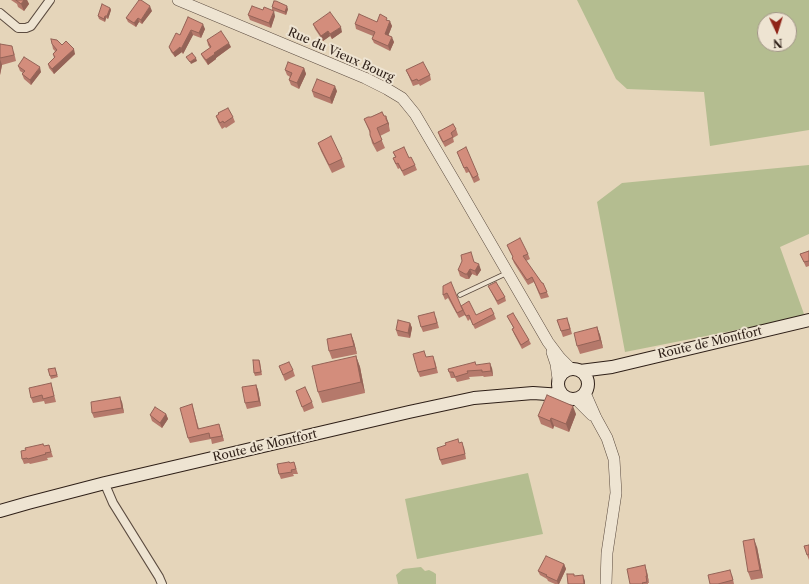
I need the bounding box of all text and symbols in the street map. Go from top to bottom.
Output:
north arrow [757,12,797,52]
street label: Rue du Vieux Bourg [286,25,396,85]
text: N [773,36,783,50]
street label: Route de Montfort [656,324,764,362]
street label: Route de Montfort [211,427,319,465]

